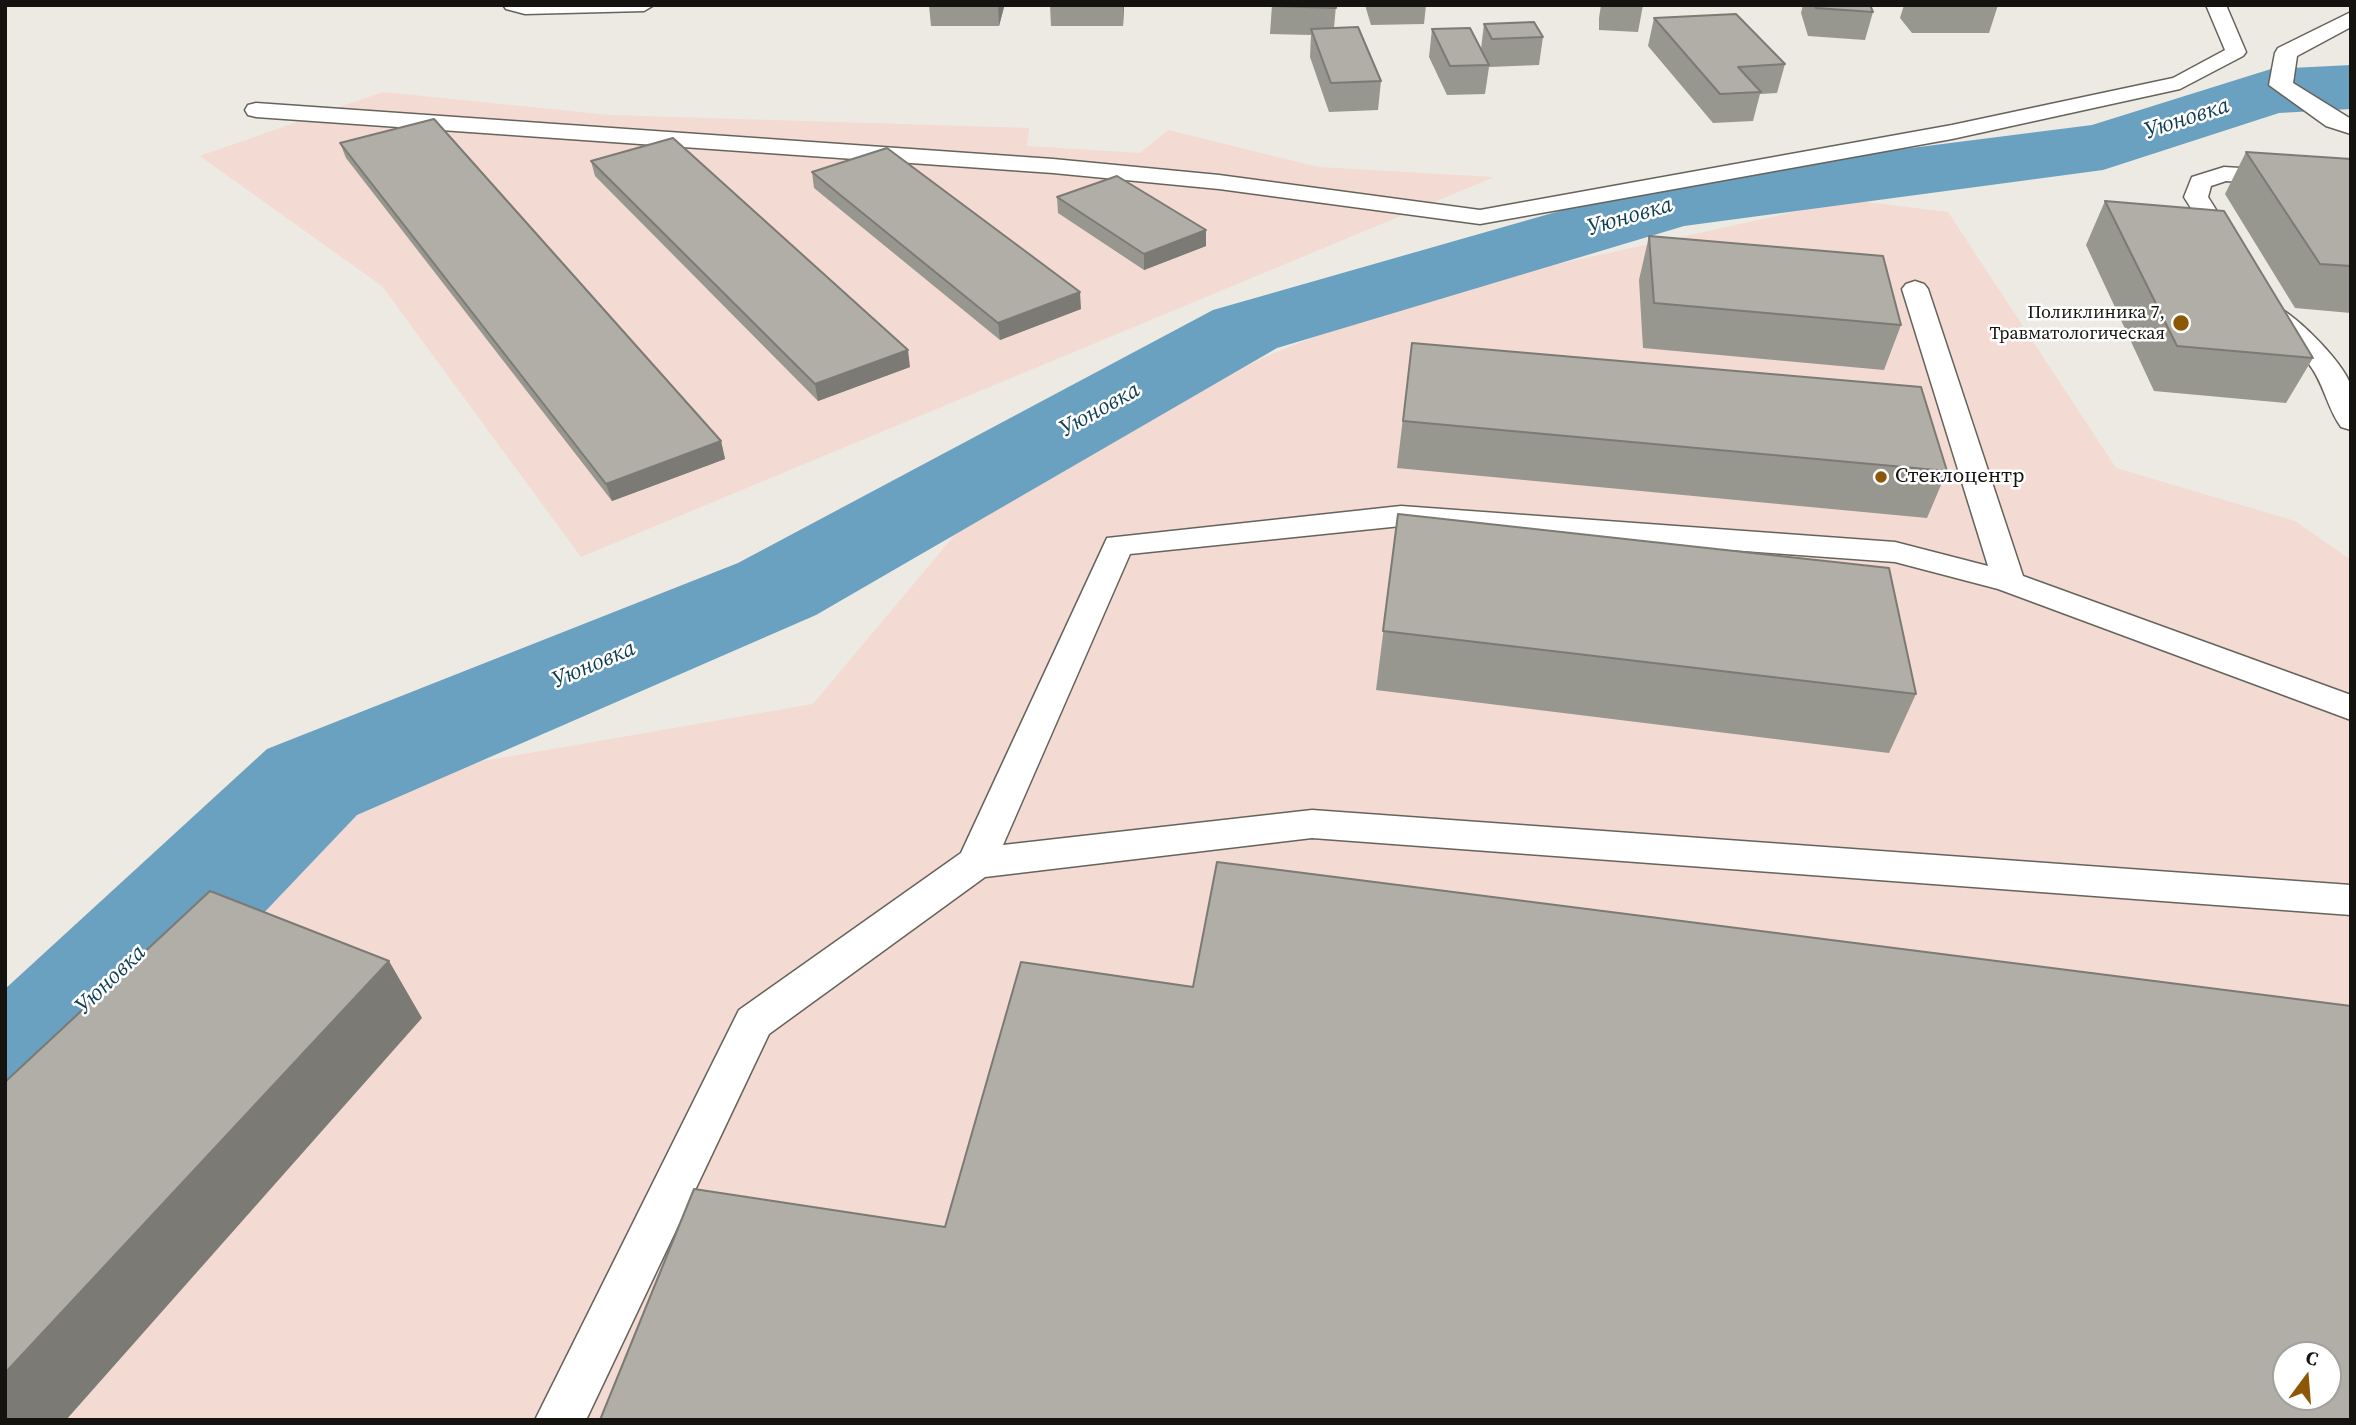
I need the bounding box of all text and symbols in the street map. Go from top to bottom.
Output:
water label: Уюновка [2141,92,2233,146]
water label: Уюновка [1584,192,1676,242]
place label: Поликлиника 7, Травматологическая [1989,302,2165,344]
marker: Поликлиника 7, Травматологическая [2171,313,2191,333]
water label: Уюновка [1055,377,1145,443]
place label: Стеклоцентр [1895,464,2024,490]
marker: Стеклоцентр [1873,469,1889,485]
water label: Уюновка [548,635,640,695]
water label: Уюновка [70,940,152,1020]
north arrow [2272,1341,2342,1411]
text: С [2303,1344,2321,1372]

